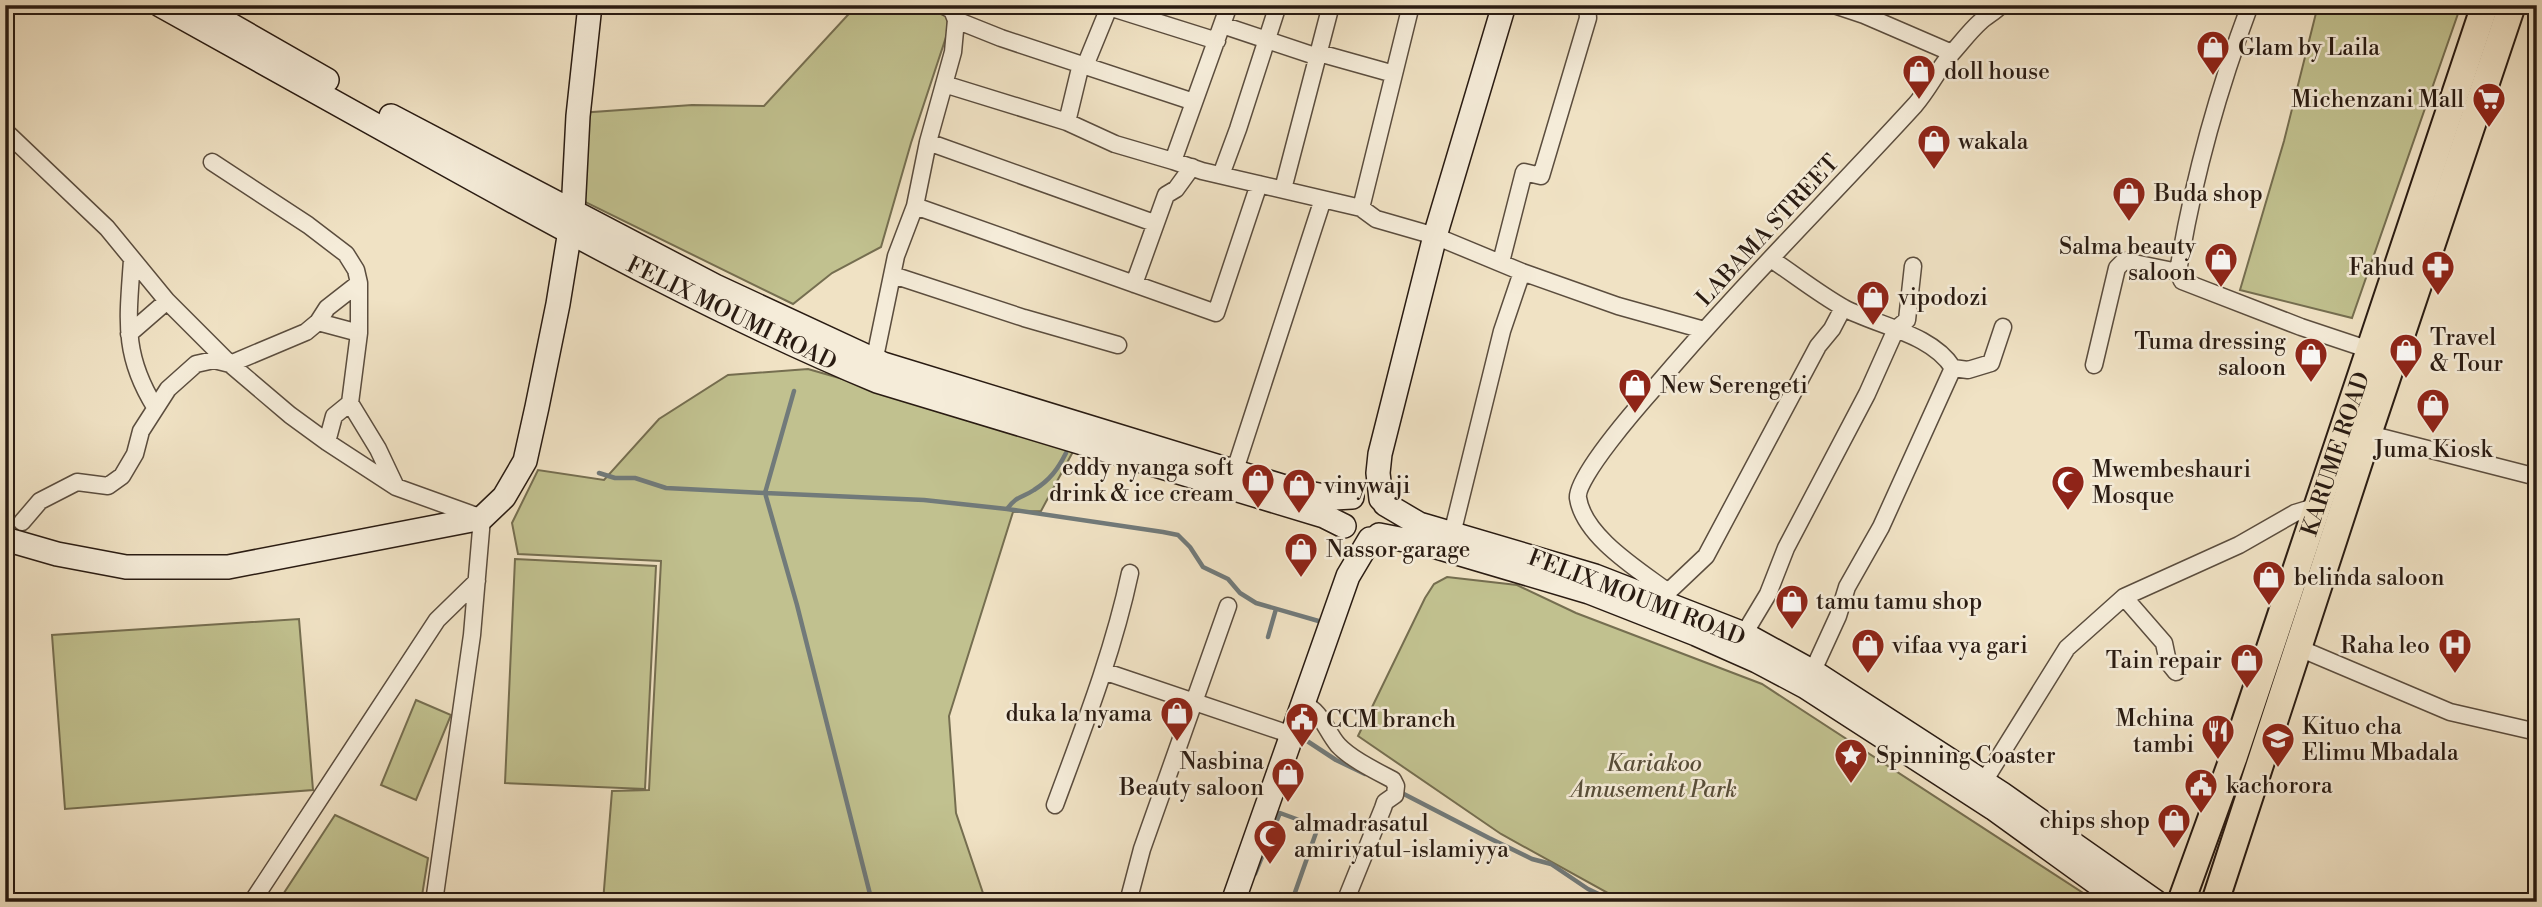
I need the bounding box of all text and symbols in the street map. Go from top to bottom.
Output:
shop icon: Glam by Laila [2194,28,2232,77]
place label: Glam by Laila [2238,34,2380,62]
shop icon: doll house [1900,52,1938,101]
place label: doll house [1944,58,2050,86]
supermarket icon: Michenzani Mall [2470,80,2508,129]
place label: Michenzani Mall [2291,86,2464,114]
shop icon: wakala [1915,122,1953,171]
place label: wakala [1957,128,2029,156]
street label: LABAMA STREET [1690,149,1845,312]
shop icon: Buda shop [2110,174,2148,223]
place label: Buda shop [2153,180,2263,208]
place label: Salma beauty saloon [2059,233,2197,287]
shop icon: Salma beauty saloon [2202,240,2240,289]
pharmacy icon: Fahud [2419,248,2457,297]
street label: FELIX MOUMI ROAD [622,251,841,377]
place label: Fahud [2349,254,2414,282]
shop icon: vipodozi [1854,278,1892,327]
place label: vipodozi [1897,284,1988,312]
place label: Travel & Tour [2430,324,2503,378]
place label: Tuma dressing saloon [2134,328,2286,382]
shop icon: Travel & Tour [2387,331,2425,380]
shop icon: Tuma dressing saloon [2292,335,2330,384]
shop icon: New Serengeti [1616,366,1654,415]
street label: KARUME ROAD [2296,368,2376,540]
place label: New Serengeti [1660,372,1808,400]
shop icon: Juma Kiosk [2414,386,2452,435]
place label: Juma Kiosk [2373,436,2493,464]
place label: eddy nyanga soft drink & ice cream [1049,454,1234,508]
place label: Mwembeshauri Mosque [2092,456,2251,510]
shop icon: eddy nyanga soft drink & ice cream [1239,461,1277,510]
mosque icon: Mwembeshauri Mosque [2049,463,2087,512]
shop icon: vinywaji [1280,466,1318,515]
place label: vinywaji [1323,472,1410,500]
shop icon: Nassor garage [1282,530,1320,579]
place label: Nassor garage [1326,536,1470,564]
street label: FELIX MOUMI ROAD [1524,544,1749,652]
shop icon: belinda saloon [2250,558,2288,607]
place label: belinda saloon [2294,564,2445,592]
shop icon: tamu tamu shop [1773,582,1811,631]
place label: tamu tamu shop [1816,588,1982,616]
shop icon: vifaa vya gari [1849,626,1887,675]
hospital icon: Raha leo [2436,626,2474,675]
place label: vifaa vya gari [1891,632,2028,660]
place label: Raha leo [2340,632,2430,660]
shop icon: Tain repair [2228,641,2266,690]
place label: Tain repair [2106,647,2222,675]
shop icon: duka la nyama [1158,694,1196,743]
place label: duka la nyama [1005,700,1152,728]
public building icon: CCM branch [1283,700,1321,749]
place label: Mchina tambi [2116,705,2194,759]
place label: CCM branch [1326,706,1456,734]
restaurant icon: Mchina tambi [2199,712,2237,761]
place label: Kituo cha Elimu Mbadala [2302,713,2459,767]
school or university icon: Kituo cha Elimu Mbadala [2259,720,2297,769]
place icon: Spinning Coaster [1832,736,1870,785]
place label: Spinning Coaster [1876,742,2056,770]
place label: Nasbina Beauty saloon [1118,748,1264,802]
park label: Kariakoo Amusement Park [1568,750,1737,804]
shop icon: Nasbina Beauty saloon [1269,755,1307,804]
public building icon: kachorora [2182,766,2220,815]
place label: kachorora [2226,772,2333,800]
shop icon: chips shop [2155,801,2193,850]
place label: chips shop [2039,807,2150,835]
place label: almadrasatul amiriyatul-islamiyya [1294,810,1509,864]
mosque icon: almadrasatul amiriyatul-islamiyya [1251,817,1289,866]

